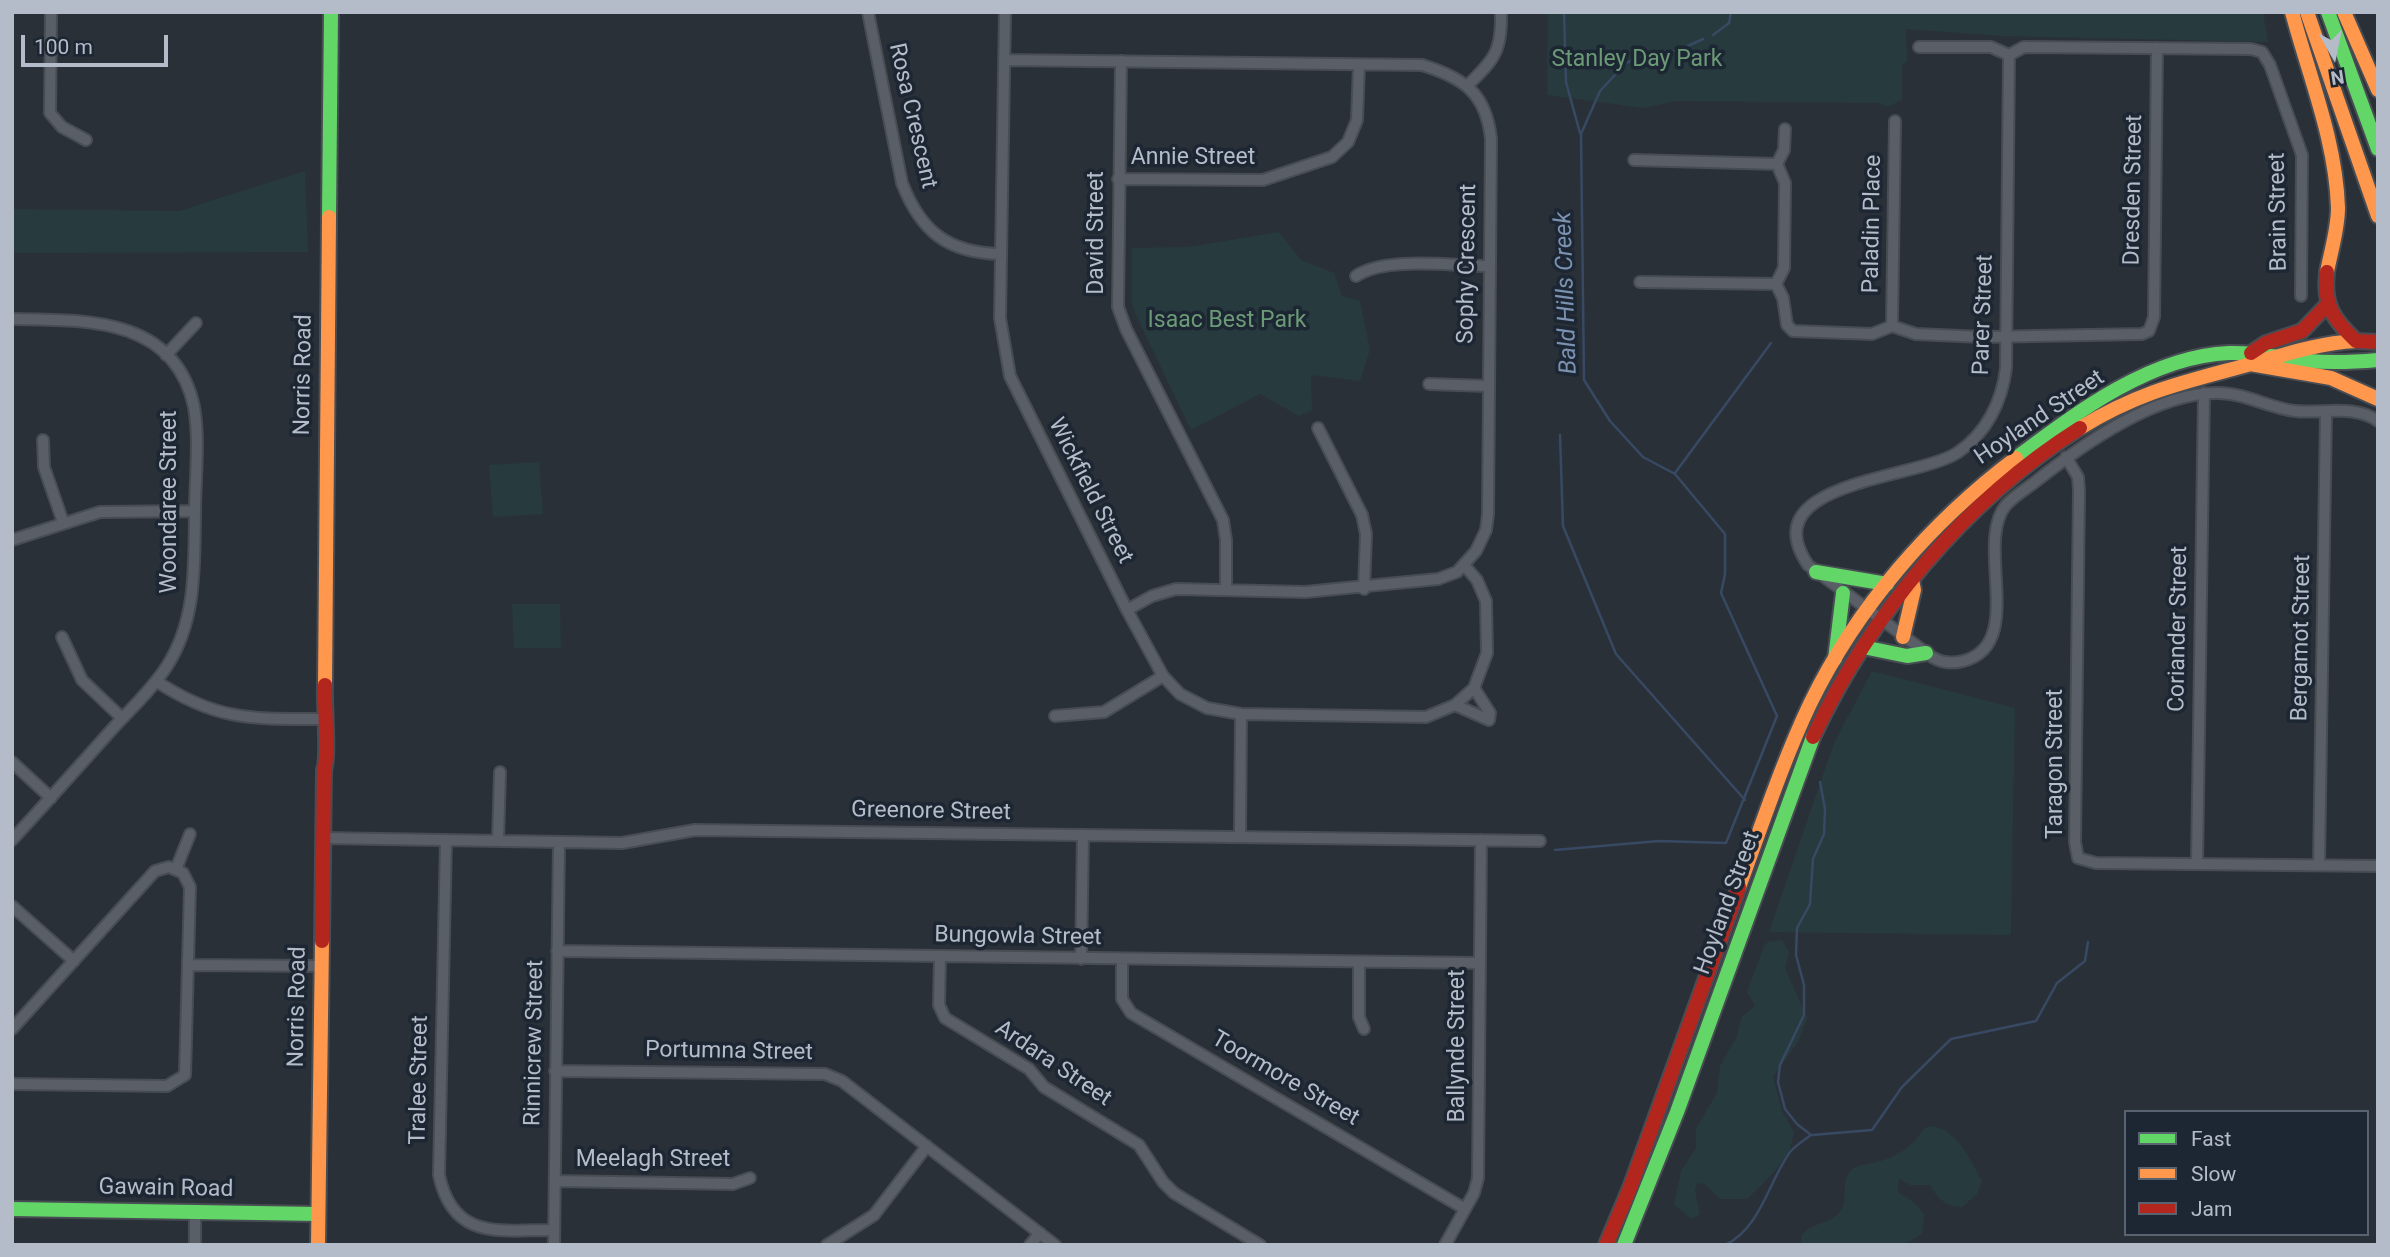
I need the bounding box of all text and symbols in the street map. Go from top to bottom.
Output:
scale bar [24,21,172,65]
north arrow [2299,21,2369,91]
text: 100 m [34,35,93,59]
street label: Rosa Crescent [882,41,942,191]
park label: Stanley Day Park [1552,46,1722,74]
text: N [2329,65,2346,90]
street label: Dresden Street [2119,114,2149,266]
street label: Annie Street [1131,144,1255,172]
street label: Brain Street [2264,152,2294,272]
street label: Paladin Place [1858,154,1888,294]
street label: David Street [1083,171,1111,295]
street label: Sophy Crescent [1453,184,1483,344]
water label: Bald Hills Creek [1550,211,1584,375]
street label: Parer Street [1968,254,2000,376]
park label: Isaac Best Park [1148,307,1306,335]
street label: Norris Road [289,314,319,436]
street label: Hoyland Street [1970,365,2110,471]
street label: Woondaree Street [156,411,184,593]
street label: Wickfield Street [1041,414,1139,568]
street label: Coriander Street [2164,546,2194,712]
street label: Bergamot Street [2287,554,2317,722]
street label: Taragon Street [2042,689,2070,839]
street label: Greenore Street [851,797,1011,827]
street label: Hoyland Street [1689,828,1767,978]
street label: Bungowla Street [934,922,1102,952]
street label: Norris Road [283,946,313,1068]
street label: Rinnicrew Street [520,960,550,1126]
street label: Ballynde Street [1444,969,1472,1123]
street label: Tralee Street [405,1015,435,1145]
street label: Ardara Street [990,1015,1116,1113]
street label: Toormore Street [1206,1026,1364,1132]
street label: Portumna Street [645,1037,813,1067]
legend [2124,1110,2369,1236]
text: Fast [2191,1127,2231,1151]
street label: Meelagh Street [576,1146,730,1174]
text: Slow [2191,1162,2236,1186]
street label: Gawain Road [98,1174,234,1204]
text: Jam [2191,1197,2232,1221]

